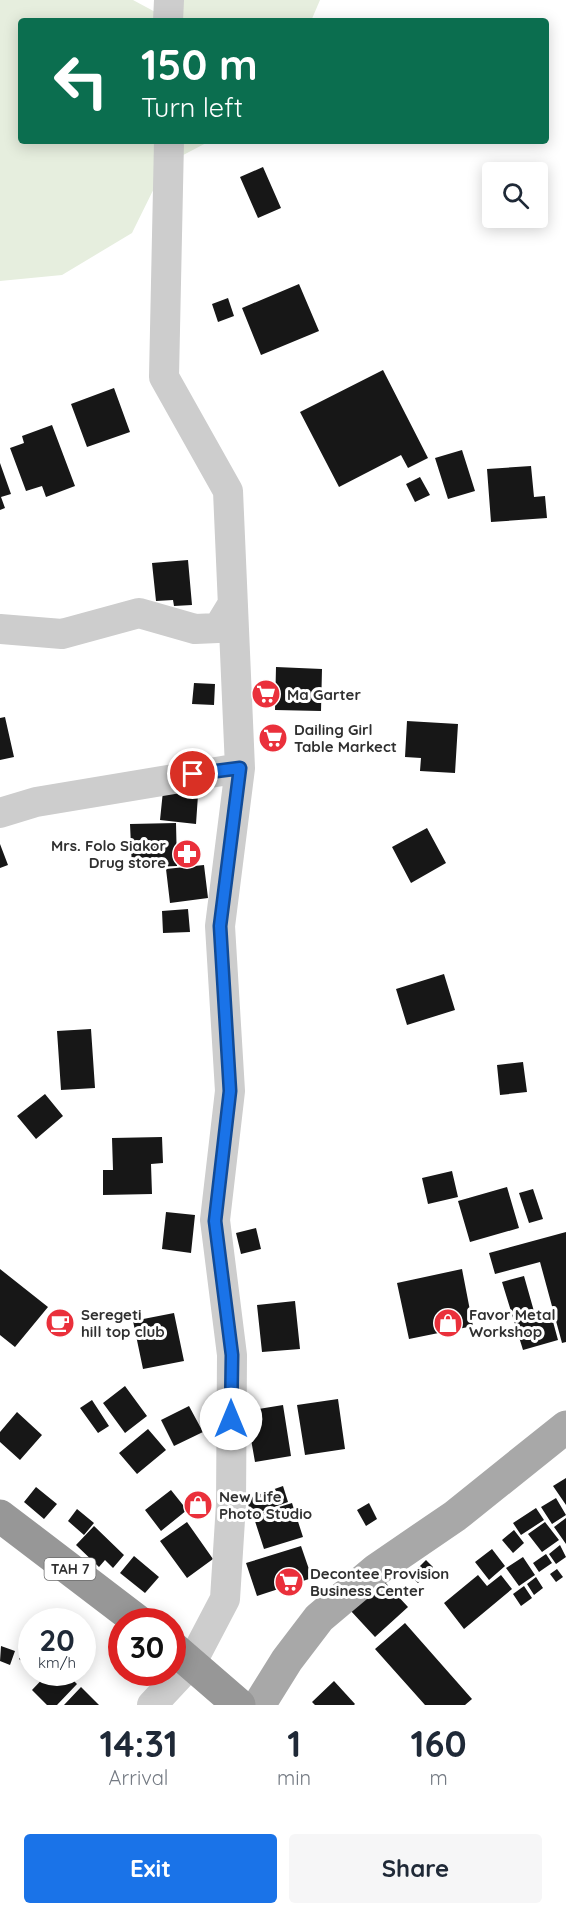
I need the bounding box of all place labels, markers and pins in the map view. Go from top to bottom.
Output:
supermarket icon: Ma Garter [250,678,282,710]
place label: Ma Garter [287,685,361,704]
place label: Dailing Girl Table Markect [294,720,397,756]
supermarket icon: Dailing Girl Table Markect [257,722,289,754]
pin [167,748,218,799]
place label: Mrs. Folo Siakor Drug store [51,836,166,872]
pharmacy icon: Mrs. Folo Siakor Drug store [171,838,203,870]
place label: Seregeti hill top club [81,1305,165,1341]
place label: Favor Metal Workshop [469,1305,556,1341]
cafe icon: Seregeti hill top club [44,1307,76,1339]
shop icon: Favor Metal Workshop [432,1307,464,1339]
place label: New Life Photo Studio [219,1487,312,1523]
shop icon: New Life Photo Studio [182,1489,214,1521]
place label: Decontee Provision Business Center [310,1564,449,1600]
supermarket icon: Decontee Provision Business Center [273,1566,305,1598]

